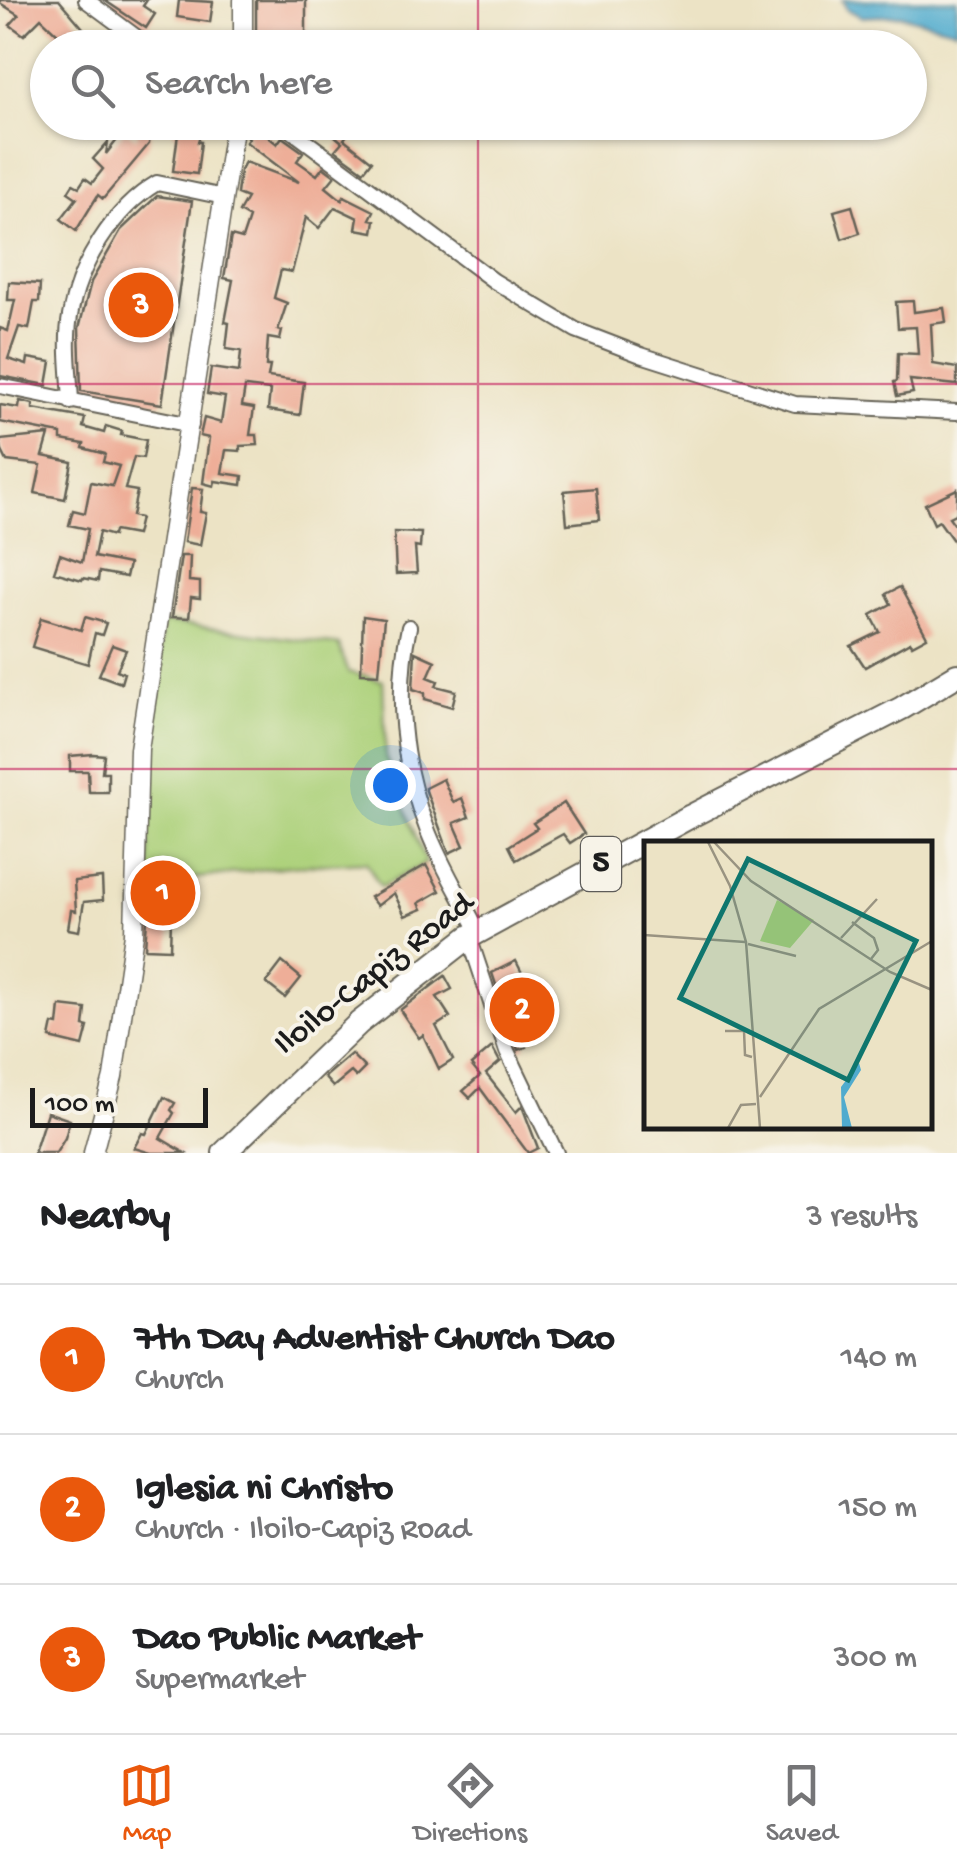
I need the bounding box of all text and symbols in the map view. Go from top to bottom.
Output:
search box [30,30,927,140]
icon: search [65,58,120,113]
text: Search here [145,63,332,107]
pin: 3 [108,268,174,342]
your location [365,760,416,811]
road number: 5 [581,837,621,891]
inset map [644,841,932,1128]
pin: 1 [130,856,196,930]
street label: Iloilo-Capiz Road [267,883,485,1066]
pin: 2 [490,972,554,1048]
scale bar [30,1083,208,1128]
text: 100 m [45,1089,115,1122]
text: Nearby [40,1194,170,1243]
text: 3 results [806,1199,917,1237]
text: 7th Day Adventist Church Dao [135,1318,615,1362]
text: 1 [66,1340,79,1378]
text: 140 m [840,1340,917,1378]
text: Church [135,1362,224,1400]
text: Iglesia ni Christo [135,1468,393,1512]
text: 2 [65,1490,80,1528]
text: 150 m [839,1490,917,1528]
text: Church · Iloilo-Capiz Road [135,1512,471,1550]
text: Dao Public Market [135,1618,420,1662]
text: 3 [64,1640,81,1678]
text: 300 m [834,1640,917,1678]
text: Supermarket [135,1662,304,1700]
tab: Map [119,1758,174,1851]
tab: Directions [413,1758,527,1851]
tab: Saved [766,1758,838,1851]

